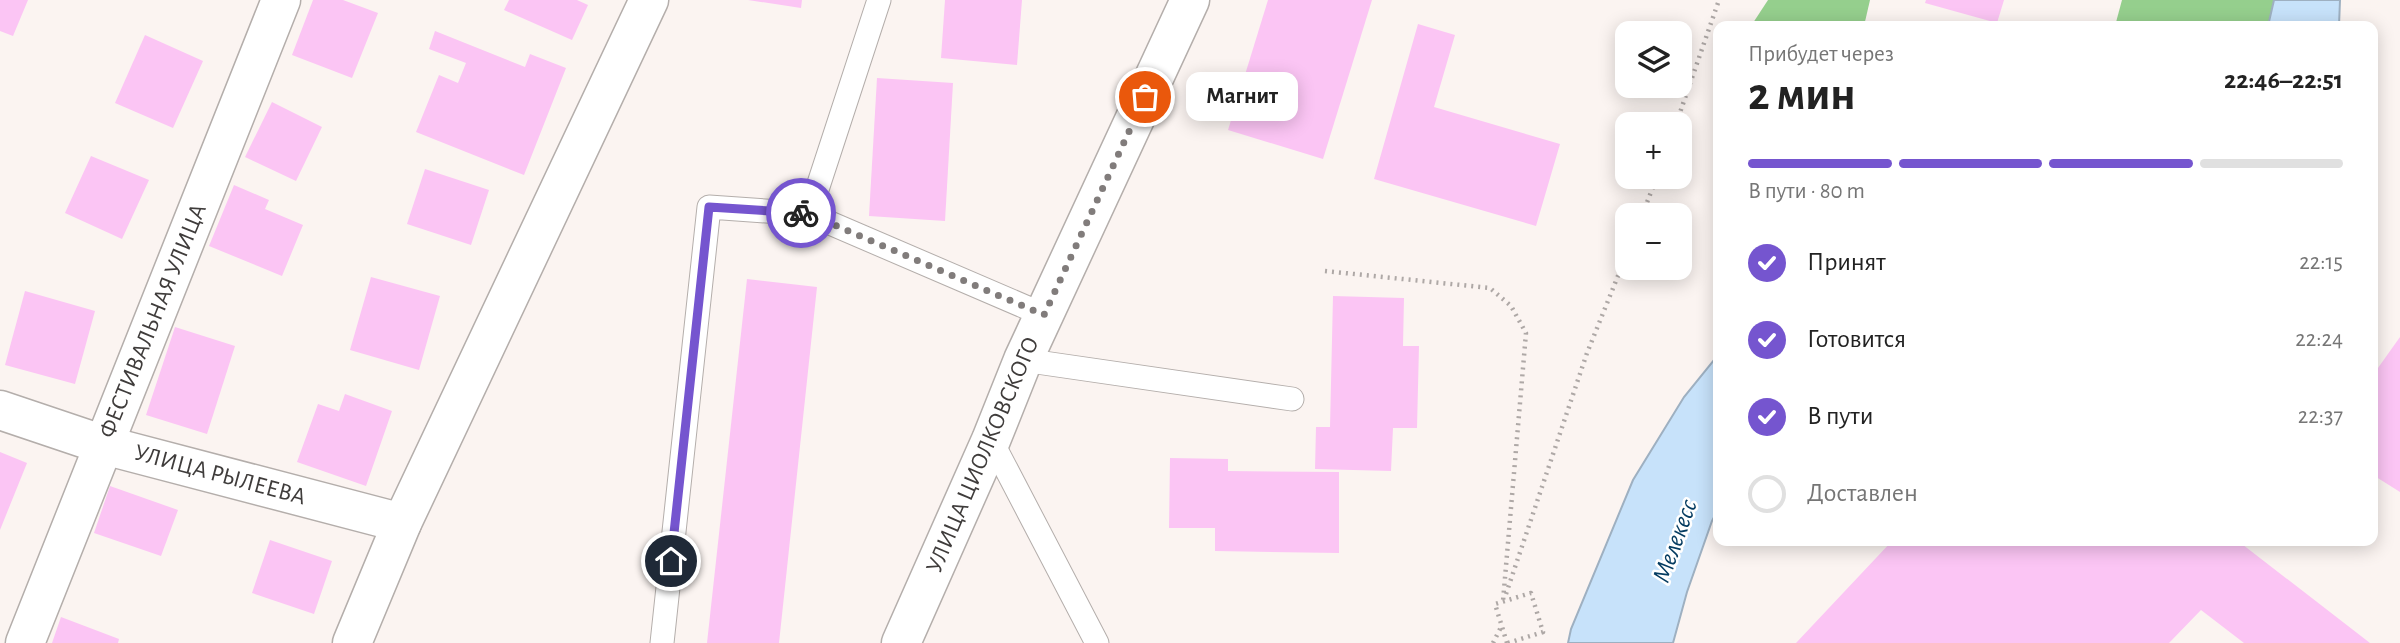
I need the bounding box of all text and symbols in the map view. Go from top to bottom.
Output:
map controls [1615,21,1692,280]
button: layers [1615,21,1692,98]
text: Прибудет через [1748,43,1894,66]
pin [1115,67,1175,127]
text: 22:46–22:51 [2224,67,2343,93]
callout: Магнит [1187,72,1299,122]
text: 2 мин [1748,72,1856,118]
icon: bag [1126,78,1164,116]
text: Магнит [1206,85,1278,108]
button: + [1615,112,1692,189]
courier [766,178,836,248]
text: В пути · 80 m [1748,180,1865,203]
icon: bike [782,194,820,232]
street label: ФЕСТИВАЛЬНАЯ УЛИЦА [95,201,211,441]
button: − [1615,203,1692,280]
icon: check [1748,244,1786,282]
text: Принят [1807,249,1886,275]
text: 22:15 [2299,251,2343,274]
icon: check [1748,321,1786,359]
text: Готовится [1807,326,1906,352]
text: 22:24 [2295,328,2343,351]
street label: УЛИЦА ЦИОЛКОВСКОГО [922,333,1044,577]
icon: check [1748,398,1786,436]
text: В пути [1807,403,1873,429]
text: 22:37 [2298,405,2343,428]
street label: УЛИЦА РЫЛЕЕВА [132,441,308,509]
text: Доставлен [1807,480,1918,506]
water label: Мелекесс [1648,496,1702,586]
pin [641,531,701,591]
icon: home [652,542,690,580]

